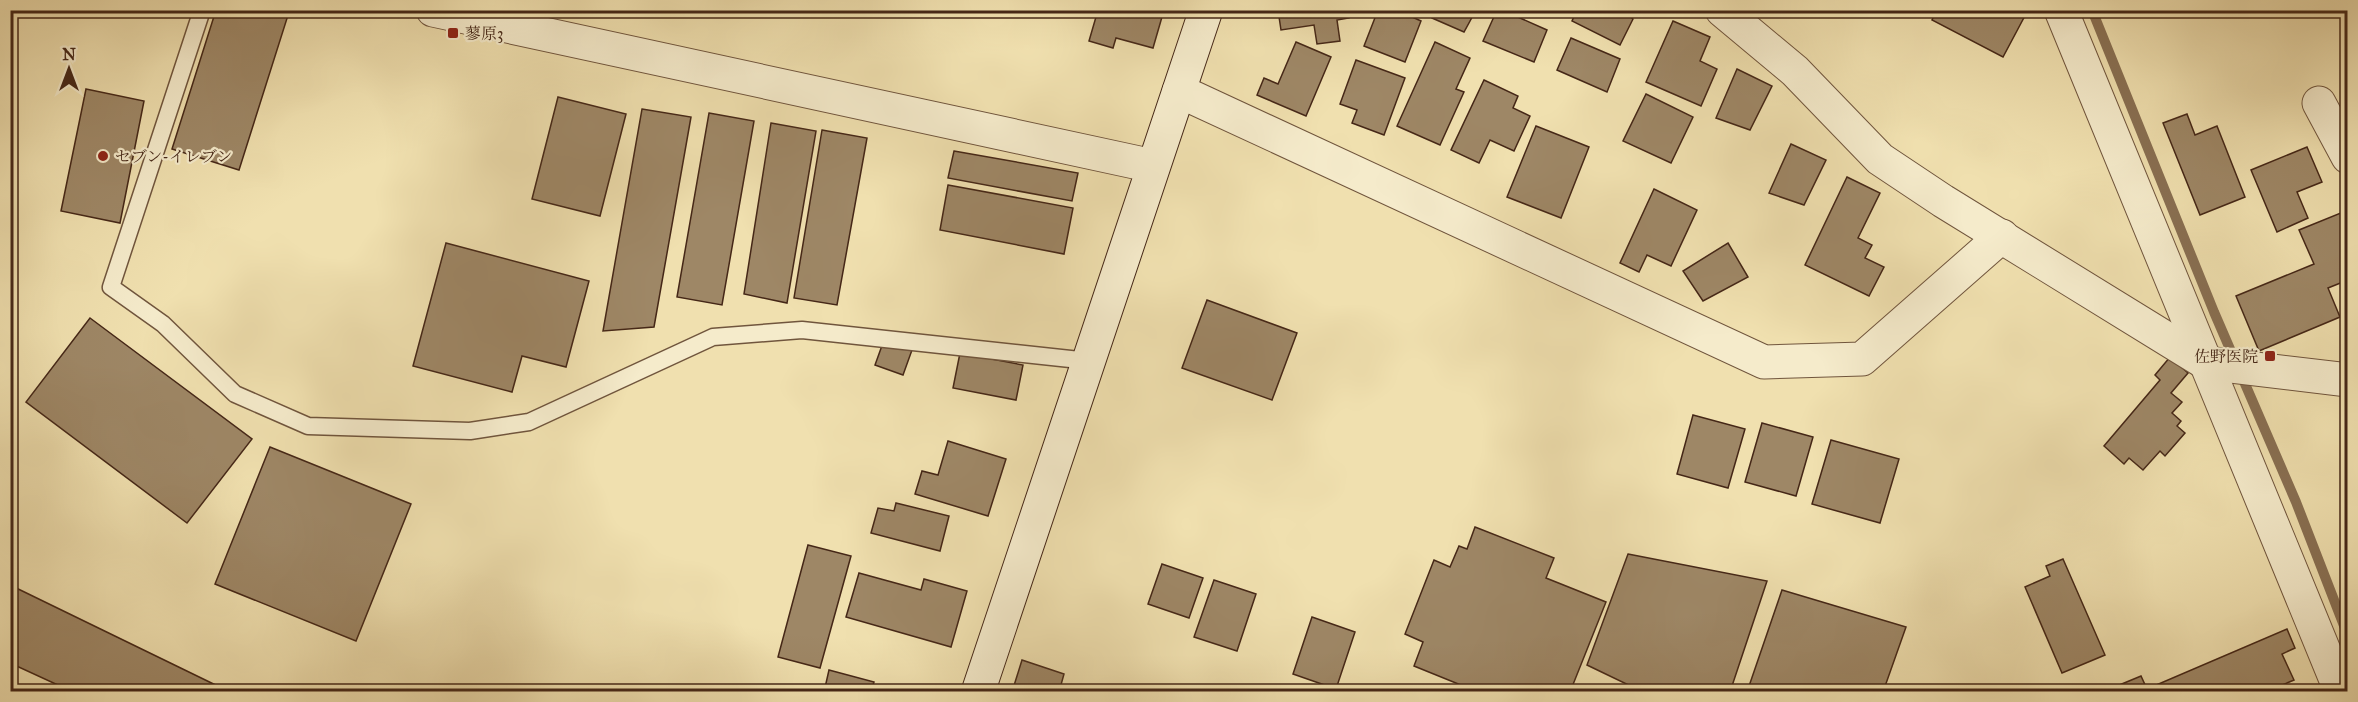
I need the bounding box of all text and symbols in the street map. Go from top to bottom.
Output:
place label: 蓼原3 [465,24,503,43]
marker: 蓼原3 [446,26,460,40]
north arrow [39,39,99,99]
text: N [62,45,76,64]
place label: セブン-イレブン [115,147,232,166]
marker: セブン-イレブン [96,149,110,163]
place label: 佐野医院 [2194,347,2258,366]
marker: 佐野医院 [2263,349,2277,363]

